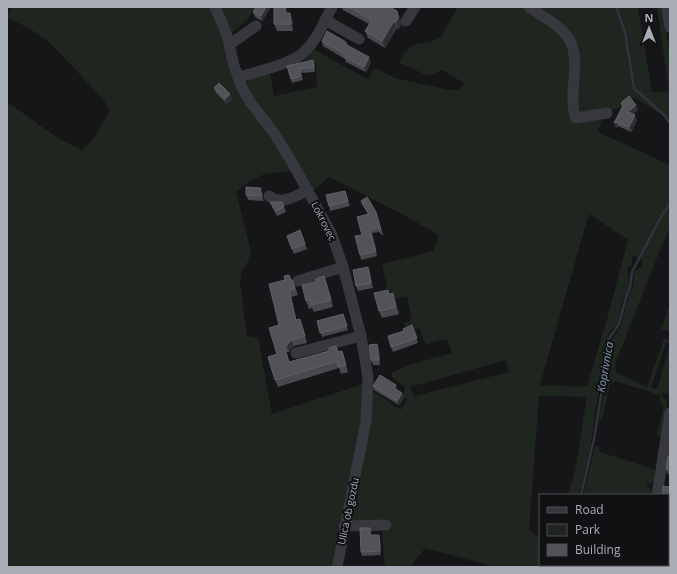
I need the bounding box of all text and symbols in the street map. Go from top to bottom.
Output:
north arrow [629,8,669,48]
text: N [645,10,653,25]
street label: Lokrovec [308,199,340,243]
water label: Koprivnica [593,340,616,393]
street label: Ulica ob gozdu [334,476,362,546]
legend [539,494,669,566]
text: Road [575,501,604,518]
text: Park [575,521,601,538]
text: Building [575,541,621,558]

